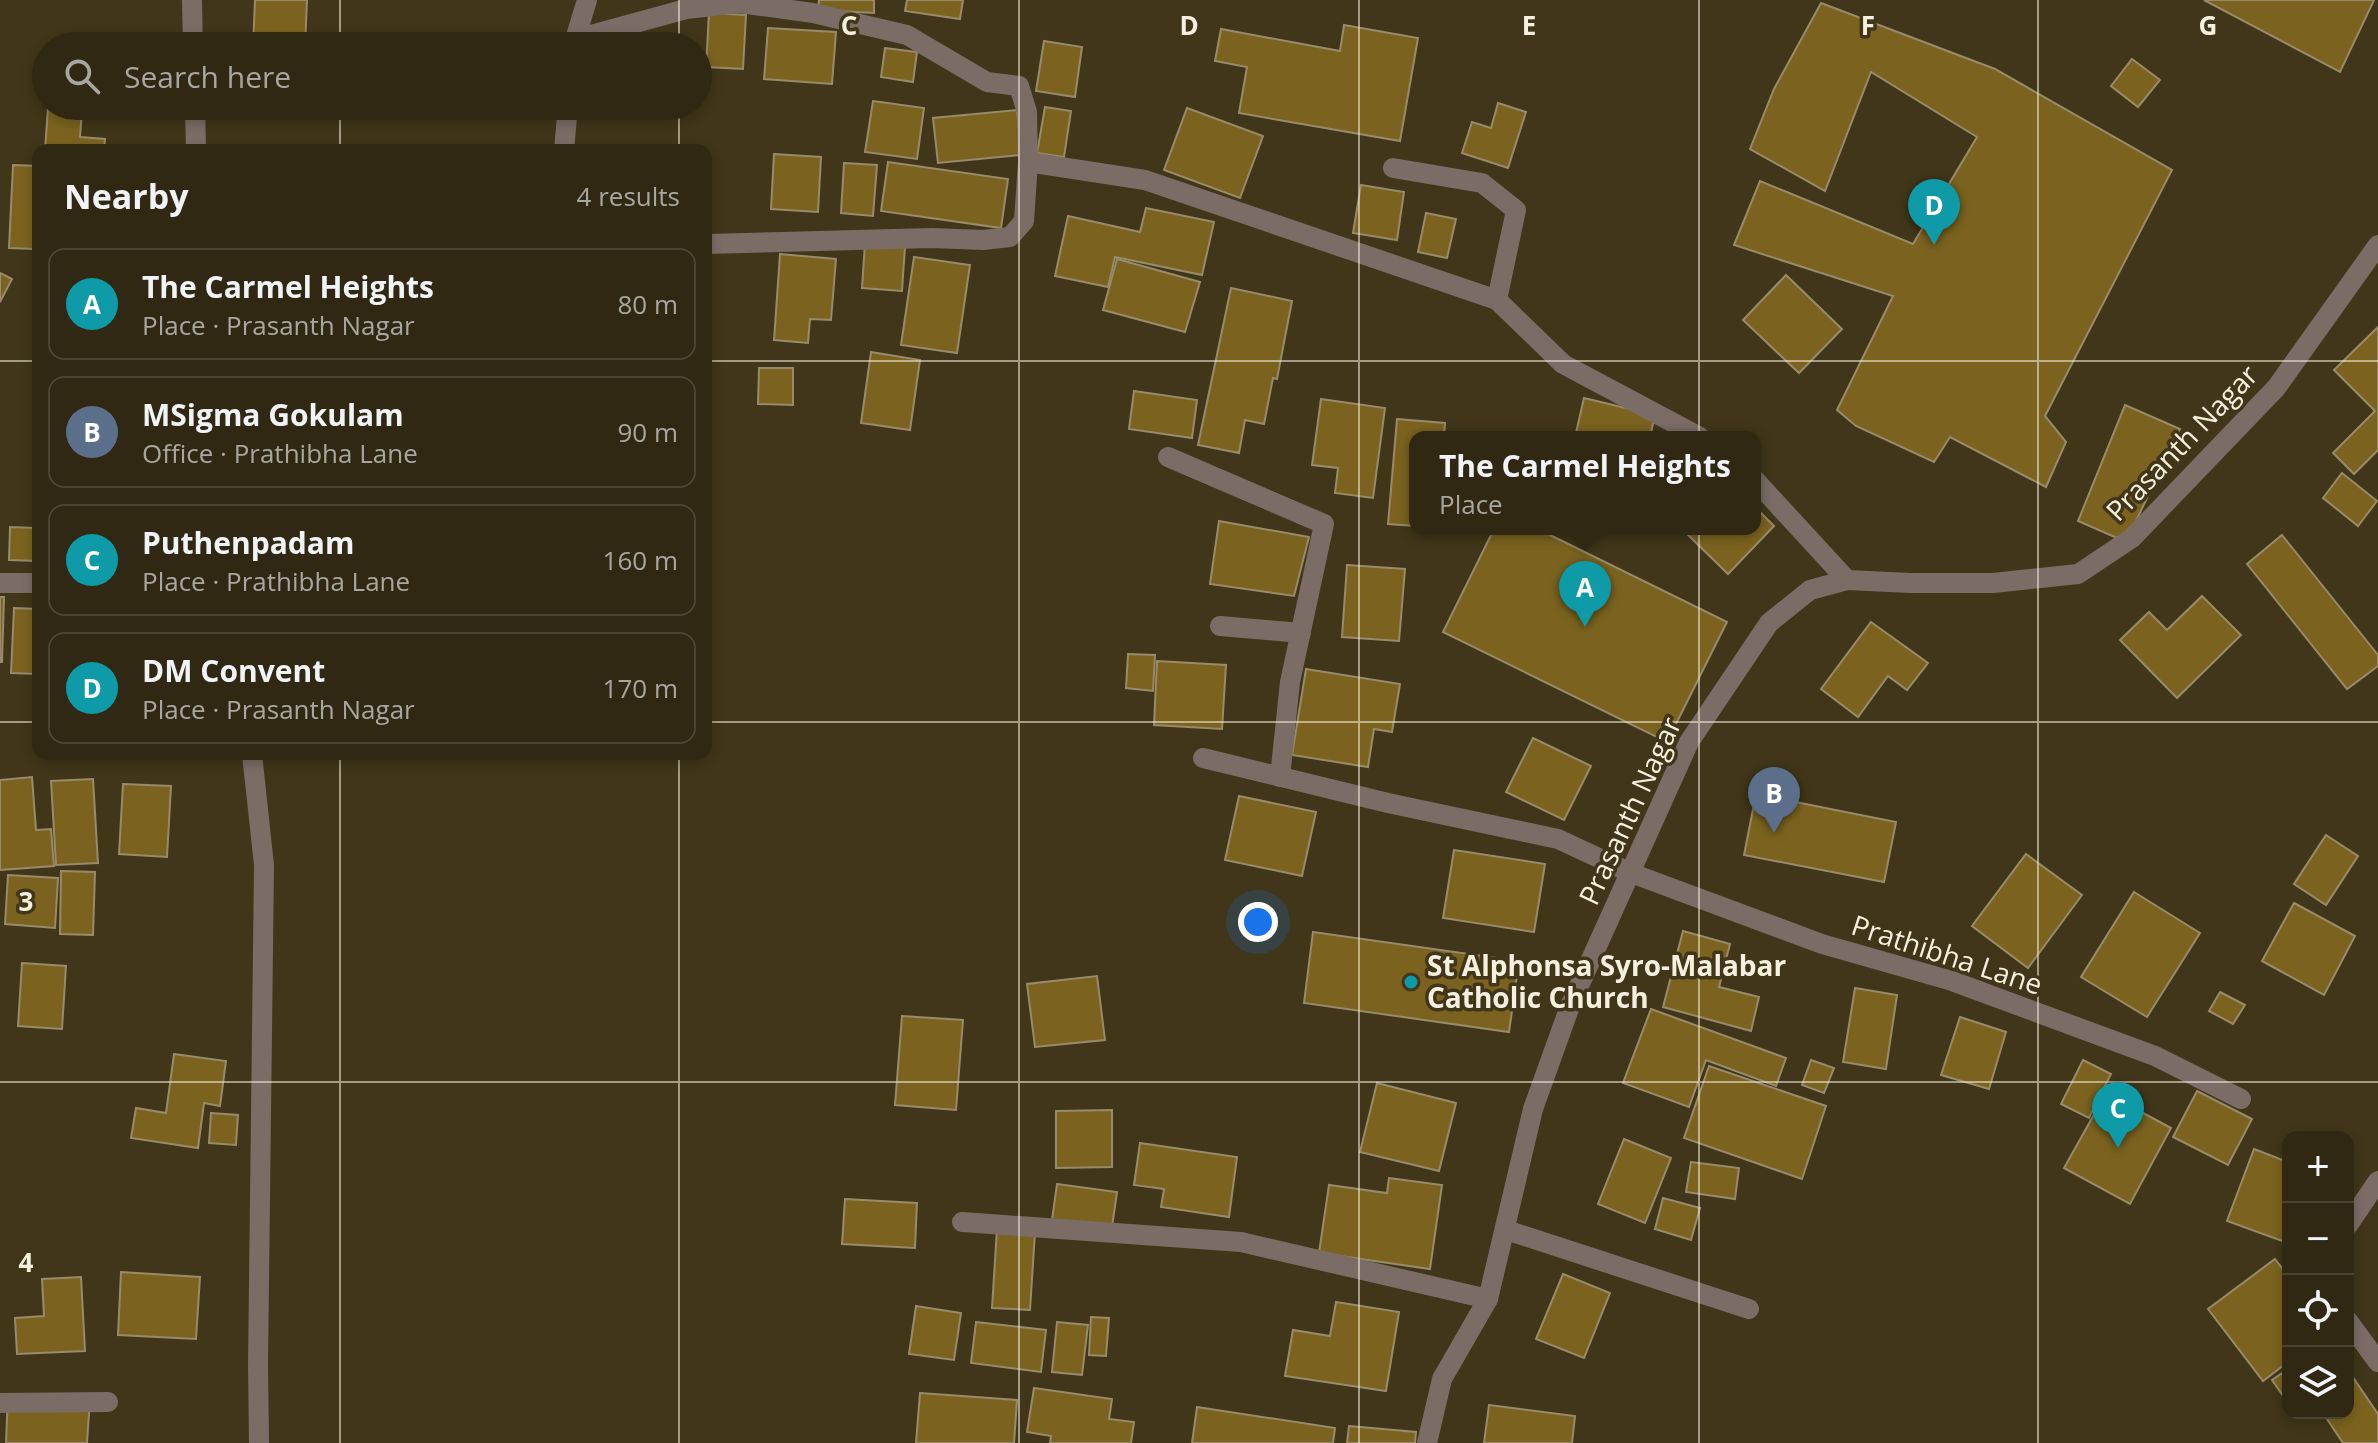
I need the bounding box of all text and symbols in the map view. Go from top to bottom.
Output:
text: C [841,7,857,43]
text: D [1179,7,1199,43]
text: E [1522,7,1536,43]
text: F [1861,7,1875,43]
text: G [2199,7,2217,43]
search box [32,32,712,120]
icon: search [60,54,104,98]
text: Search here [124,56,291,97]
text: Nearby [64,173,189,219]
text: 4 results [577,178,680,214]
pin: D [1908,179,1960,245]
text: The Carmel Heights [142,266,434,307]
text: A [83,286,101,322]
text: 80 m [617,286,678,322]
text: Place · Prasanth Nagar [142,307,415,343]
street label: Prasanth Nagar [2097,356,2266,529]
text: MSigma Gokulam [142,394,404,435]
text: B [83,414,101,450]
text: 90 m [617,414,678,450]
popup [1409,431,1761,535]
text: Office · Prathibha Lane [142,435,418,471]
text: The Carmel Heights [1439,445,1731,486]
text: Place [1439,486,1503,522]
text: Puthenpadam [142,522,354,563]
text: C [84,542,100,578]
text: 160 m [603,542,678,578]
pin: A [1559,561,1611,627]
text: Place · Prathibha Lane [142,563,410,599]
text: DM Convent [142,650,325,691]
text: D [82,670,102,706]
text: 170 m [603,670,678,706]
text: Place · Prasanth Nagar [142,691,415,727]
street label: Prasanth Nagar [1569,710,1689,911]
pin: B [1748,767,1800,833]
text: 3 [19,883,33,919]
your location [1238,902,1278,942]
street label: Prathibha Lane [1847,905,2047,1003]
place label: St Alphonsa Syro-Malabar Catholic Church [1427,946,1786,1016]
marker: St Alphonsa Syro-Malabar Catholic Church [1402,973,1420,991]
pin: C [2092,1082,2144,1148]
map controls [2282,1131,2354,1419]
button: + [2282,1131,2354,1203]
button: − [2282,1203,2354,1275]
text: 4 [19,1244,34,1280]
button: locate [2282,1275,2354,1347]
button: layers [2282,1347,2354,1419]

